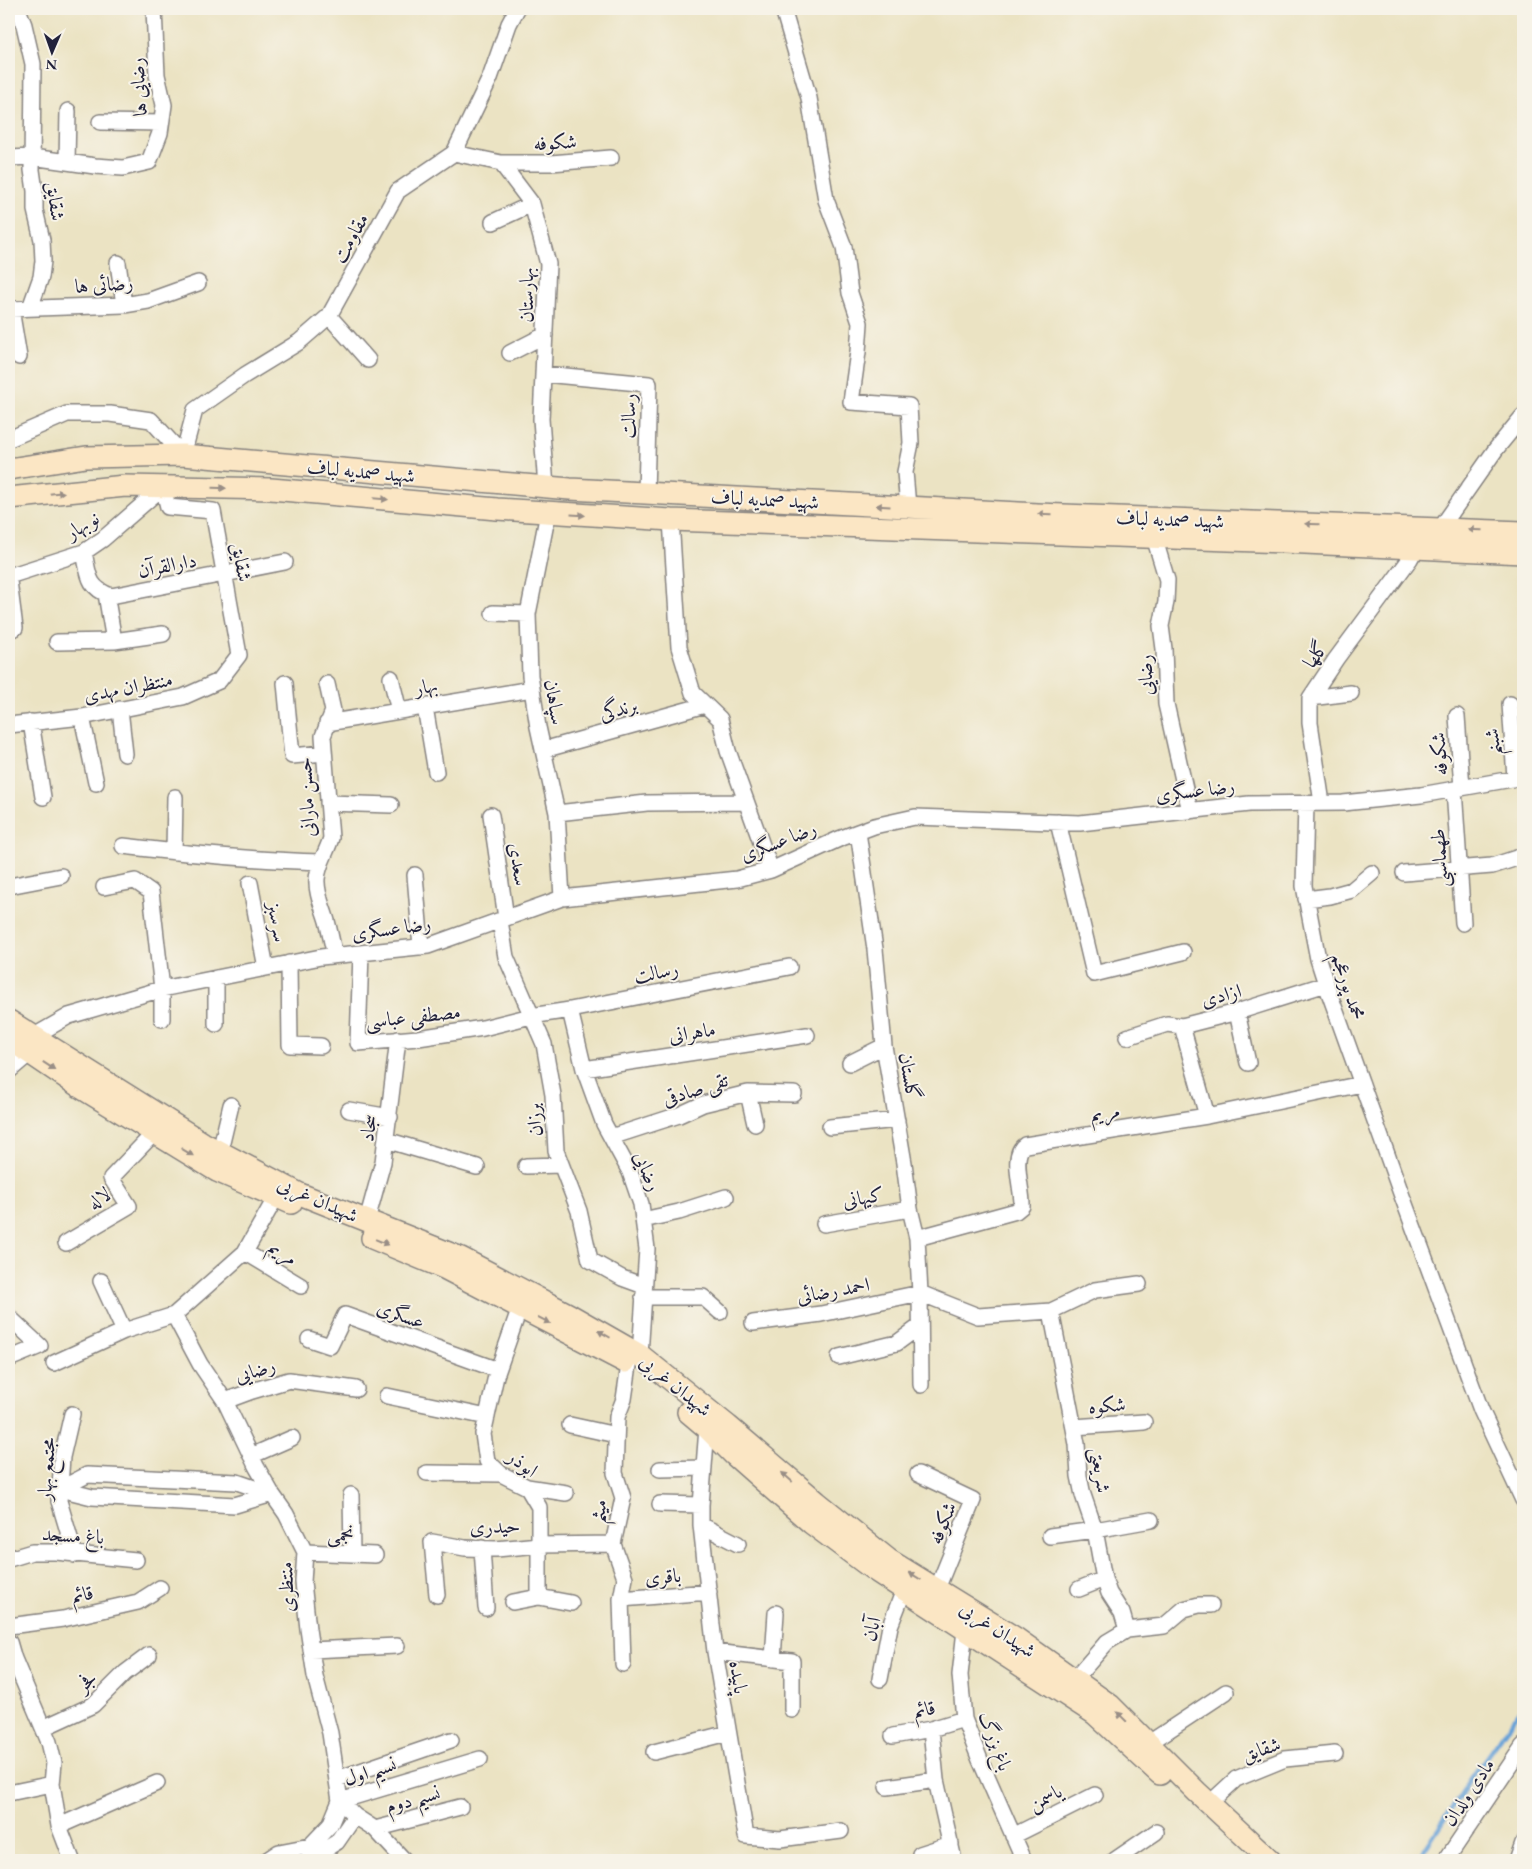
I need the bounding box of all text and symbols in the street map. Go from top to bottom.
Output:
north arrow [28,28,78,78]
text: N [45,56,58,74]
street label: رضایی ها [123,57,154,117]
street label: شکوفه [533,128,577,156]
street label: شقایق [41,180,71,222]
street label: مقاومت [326,208,374,268]
street label: بهارستان [513,267,539,323]
street label: رضائی ها [74,269,134,299]
street label: رسالت [615,393,641,439]
street label: شهید صمدیه لباف [306,453,416,489]
street label: شهید صمدیه لباف [710,483,820,515]
one-way arrow [212,484,228,492]
one-way arrow [50,489,66,497]
one-way arrow [374,495,390,503]
one-way arrow [874,501,890,509]
street label: نوبهار [58,504,104,547]
street label: شهید صمدیه لباف [1115,504,1225,534]
one-way arrow [1037,510,1053,518]
one-way arrow [571,511,587,519]
one-way arrow [1304,520,1320,528]
one-way arrow [1466,526,1482,534]
street label: شقایق [226,540,258,584]
street label: دارالقرآن [135,547,199,583]
street label: گلها [1296,635,1334,673]
street label: رضایی [1131,654,1160,696]
street label: منتظران مهدی [81,666,175,708]
street label: بهار [410,671,440,701]
street label: سپاهان [538,677,571,727]
street label: برندگی [595,689,640,727]
street label: شبنم [1478,727,1513,757]
street label: شکوفه [1425,731,1453,777]
street label: حسن مارانی [291,756,322,838]
street label: رضا عسگری [1154,772,1236,808]
street label: رضا عسگری [736,815,820,867]
street label: طهماسبی [1424,827,1458,888]
street label: سعدی [503,841,535,887]
street label: سرسبز [260,898,294,944]
street label: رضا عسگری [350,910,432,946]
street label: محمد پورعجم [1320,949,1372,1025]
street label: رسالت [631,955,681,989]
street label: ازادی [1198,977,1244,1013]
street label: مصطفی عباسی [364,998,462,1036]
street label: ماهرانی [667,1015,717,1049]
street label: گلستان [893,1050,927,1102]
one-way arrow [42,1061,56,1071]
street label: تقی صادقی [659,1066,732,1114]
street label: مریم [1088,1097,1123,1132]
street label: برزان [520,1102,548,1137]
street label: سجاد [353,1113,383,1143]
one-way arrow [180,1147,193,1157]
street label: رضایی [627,1147,668,1195]
street label: شهیدان غربی [273,1170,362,1230]
street label: لاله [82,1181,116,1215]
street label: کیهانی [840,1181,886,1213]
street label: مریم [261,1233,303,1275]
one-way arrow [375,1238,390,1246]
street label: احمد رضائی [795,1271,871,1309]
street label: عسگری [373,1293,429,1335]
one-way arrow [537,1316,551,1324]
one-way arrow [598,1330,611,1339]
street label: شهیدان غربی [633,1348,717,1424]
street label: رضایی [231,1352,279,1389]
street label: شکوه [1087,1391,1127,1419]
street label: مجتمع بهار [31,1437,66,1504]
street label: ابوذر [501,1442,544,1483]
street label: شریعتی [1083,1445,1117,1495]
one-way arrow [782,1471,794,1483]
street label: میثم [583,1497,620,1526]
street label: شکوفه [922,1498,962,1548]
street label: حیدری [469,1513,521,1539]
street label: باغ مسجد [41,1520,105,1555]
street label: نجمی [327,1520,355,1549]
street label: منتظری [272,1561,300,1613]
street label: باقری [644,1562,682,1590]
one-way arrow [909,1572,922,1581]
street label: قائم [68,1579,97,1614]
street label: شهیدان غربی [954,1595,1041,1665]
street label: آبان [855,1611,887,1644]
street label: پابیده [722,1658,755,1697]
street label: فجر [68,1665,102,1699]
street label: قائم [910,1694,939,1729]
street label: باغ بزرگ [969,1708,1019,1776]
one-way arrow [1116,1711,1128,1723]
street label: شقایق [1238,1730,1284,1768]
street label: نسیم اول [340,1751,402,1798]
street label: مادی ولدان [1436,1753,1500,1831]
street label: یاسمن [1024,1777,1068,1817]
street label: نسیم دوم [383,1779,445,1825]

